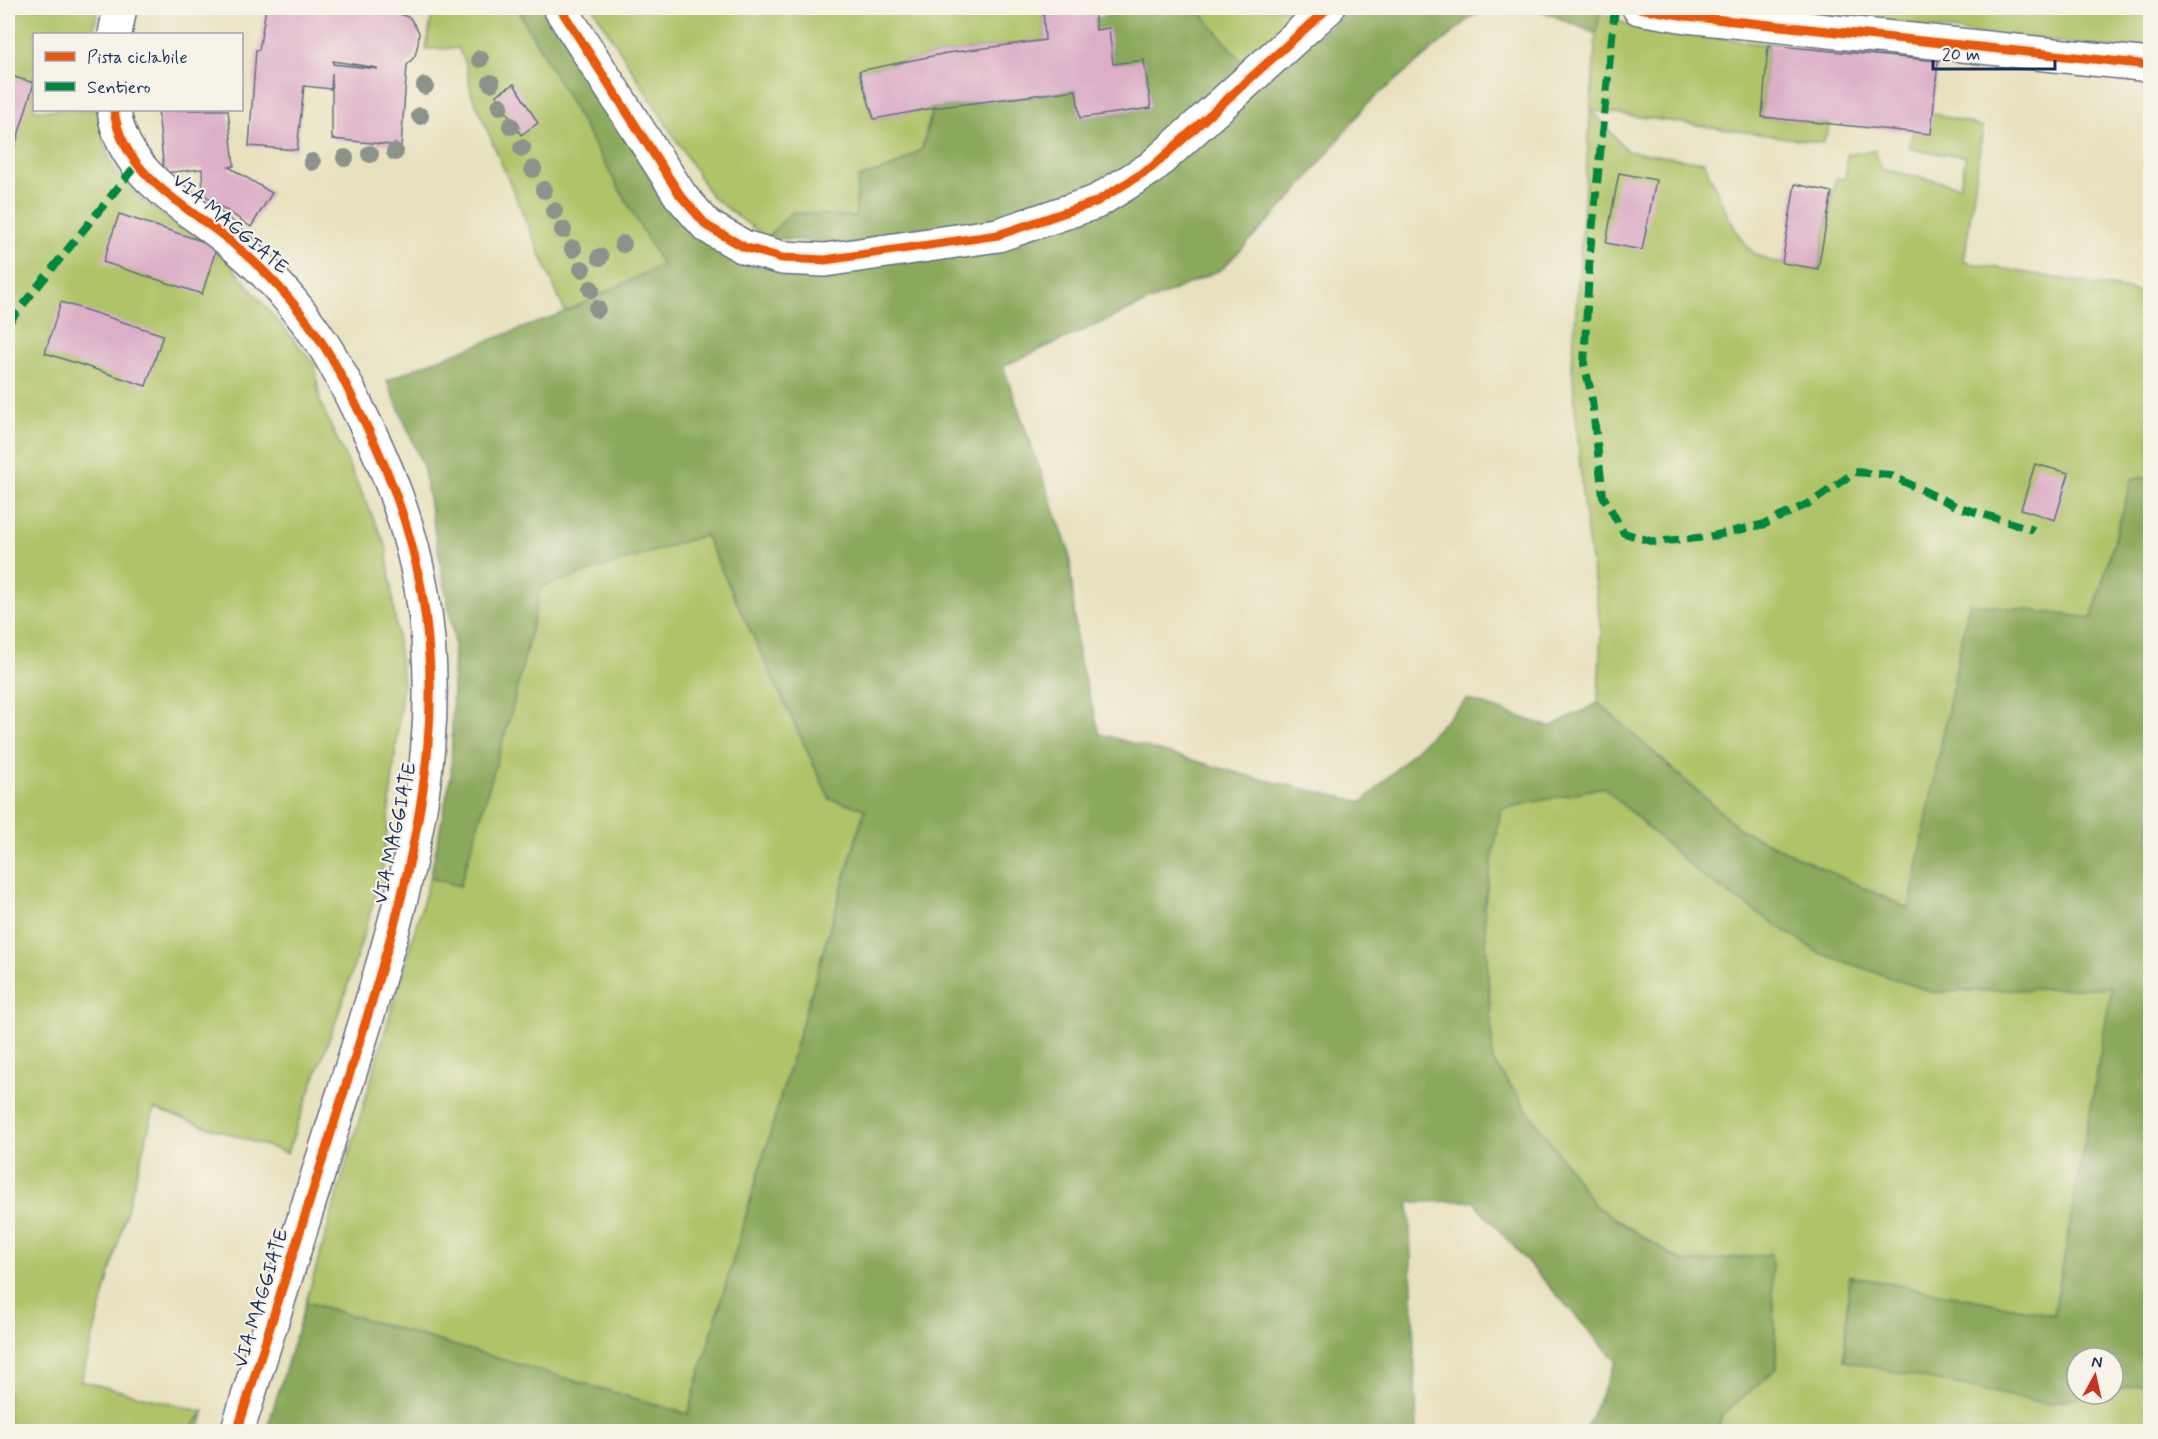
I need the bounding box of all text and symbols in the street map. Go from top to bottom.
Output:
legend [33,33,243,111]
scale bar [1933,33,2054,71]
text: 20 m [1942,43,1980,67]
text: Pista ciclabile [87,46,188,70]
text: Sentiero [87,76,151,100]
street label: VIA MAGGIATE [166,167,294,281]
street label: VIA MAGGIATE [367,760,424,907]
street label: VIA MAGGIATE [227,1226,295,1371]
north arrow [2065,1346,2125,1406]
text: N [2090,1351,2104,1374]

